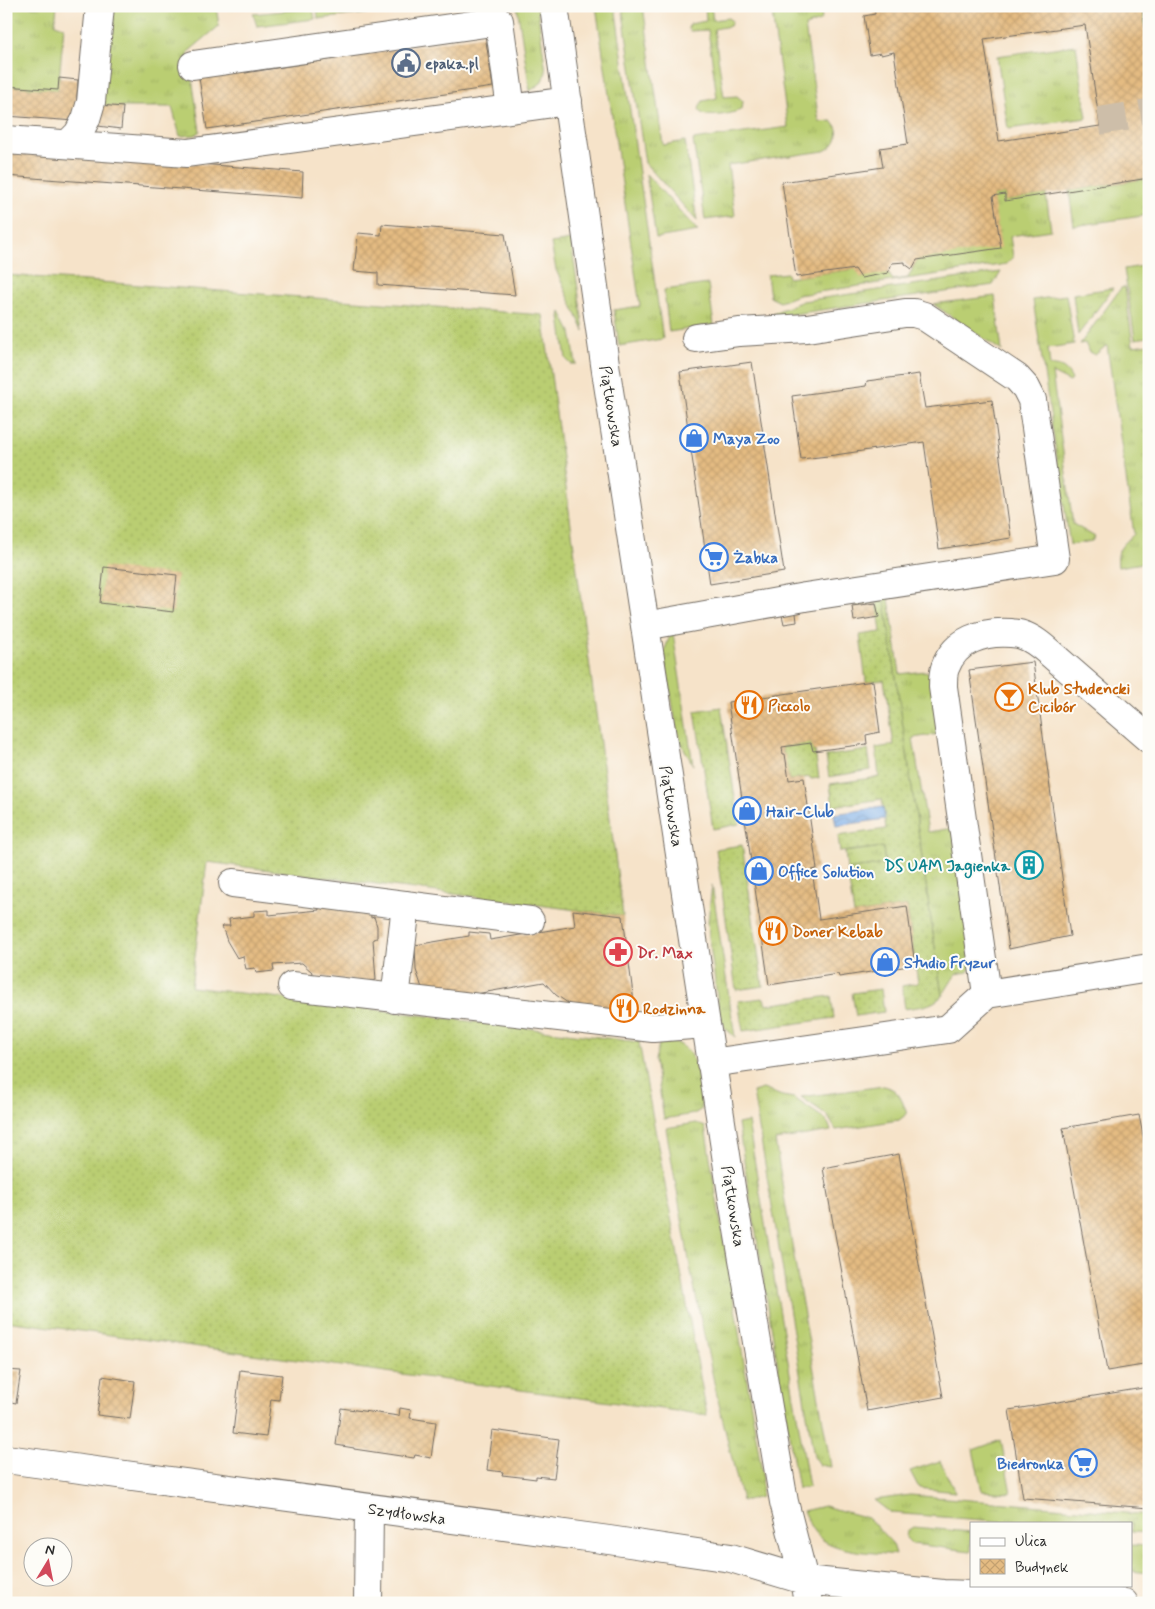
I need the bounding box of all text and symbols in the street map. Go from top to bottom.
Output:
public building icon: epaka.pl [391,48,421,78]
place label: epaka.pl [425,54,479,75]
street label: Piątkowska [594,364,627,449]
shop icon: Maya Zoo [679,423,709,453]
place label: Maya Zoo [713,429,780,450]
supermarket icon: Żabka [699,542,729,572]
place label: Żabka [733,548,778,569]
place label: Klub Studencki Cicibór [1028,679,1130,718]
bar icon: Klub Studencki Cicibór [994,682,1024,712]
restaurant icon: Piccolo [734,690,764,720]
place label: Piccolo [768,696,811,717]
street label: Piątkowska [654,764,687,849]
shop icon: Hair-Club [732,796,762,826]
place label: Hair-Club [766,802,834,823]
building icon: DS UAM Jagienka [1014,850,1044,880]
shop icon: Office Solution [744,856,774,886]
place label: DS UAM Jagienka [884,856,1010,879]
place label: Office Solution [778,862,874,883]
restaurant icon: Doner Kebab [758,916,788,946]
place label: Doner Kebab [792,922,883,943]
pharmacy icon: Dr. Max [603,937,633,967]
place label: Dr. Max [637,943,693,964]
shop icon: Studio Fryzur [870,947,900,977]
place label: Studio Fryzur [904,953,995,974]
restaurant icon: Rodzinna [609,993,639,1023]
place label: Rodzinna [643,999,706,1020]
street label: Piątkowska [716,1164,749,1249]
supermarket icon: Biedronka [1068,1448,1098,1478]
place label: Biedronka [997,1454,1064,1475]
street label: Szydłowska [366,1499,447,1530]
legend [970,1522,1132,1586]
text: Ulica [1015,1532,1048,1552]
north arrow [22,1536,72,1586]
text: N [44,1541,56,1560]
text: Budynek [1015,1558,1069,1578]

